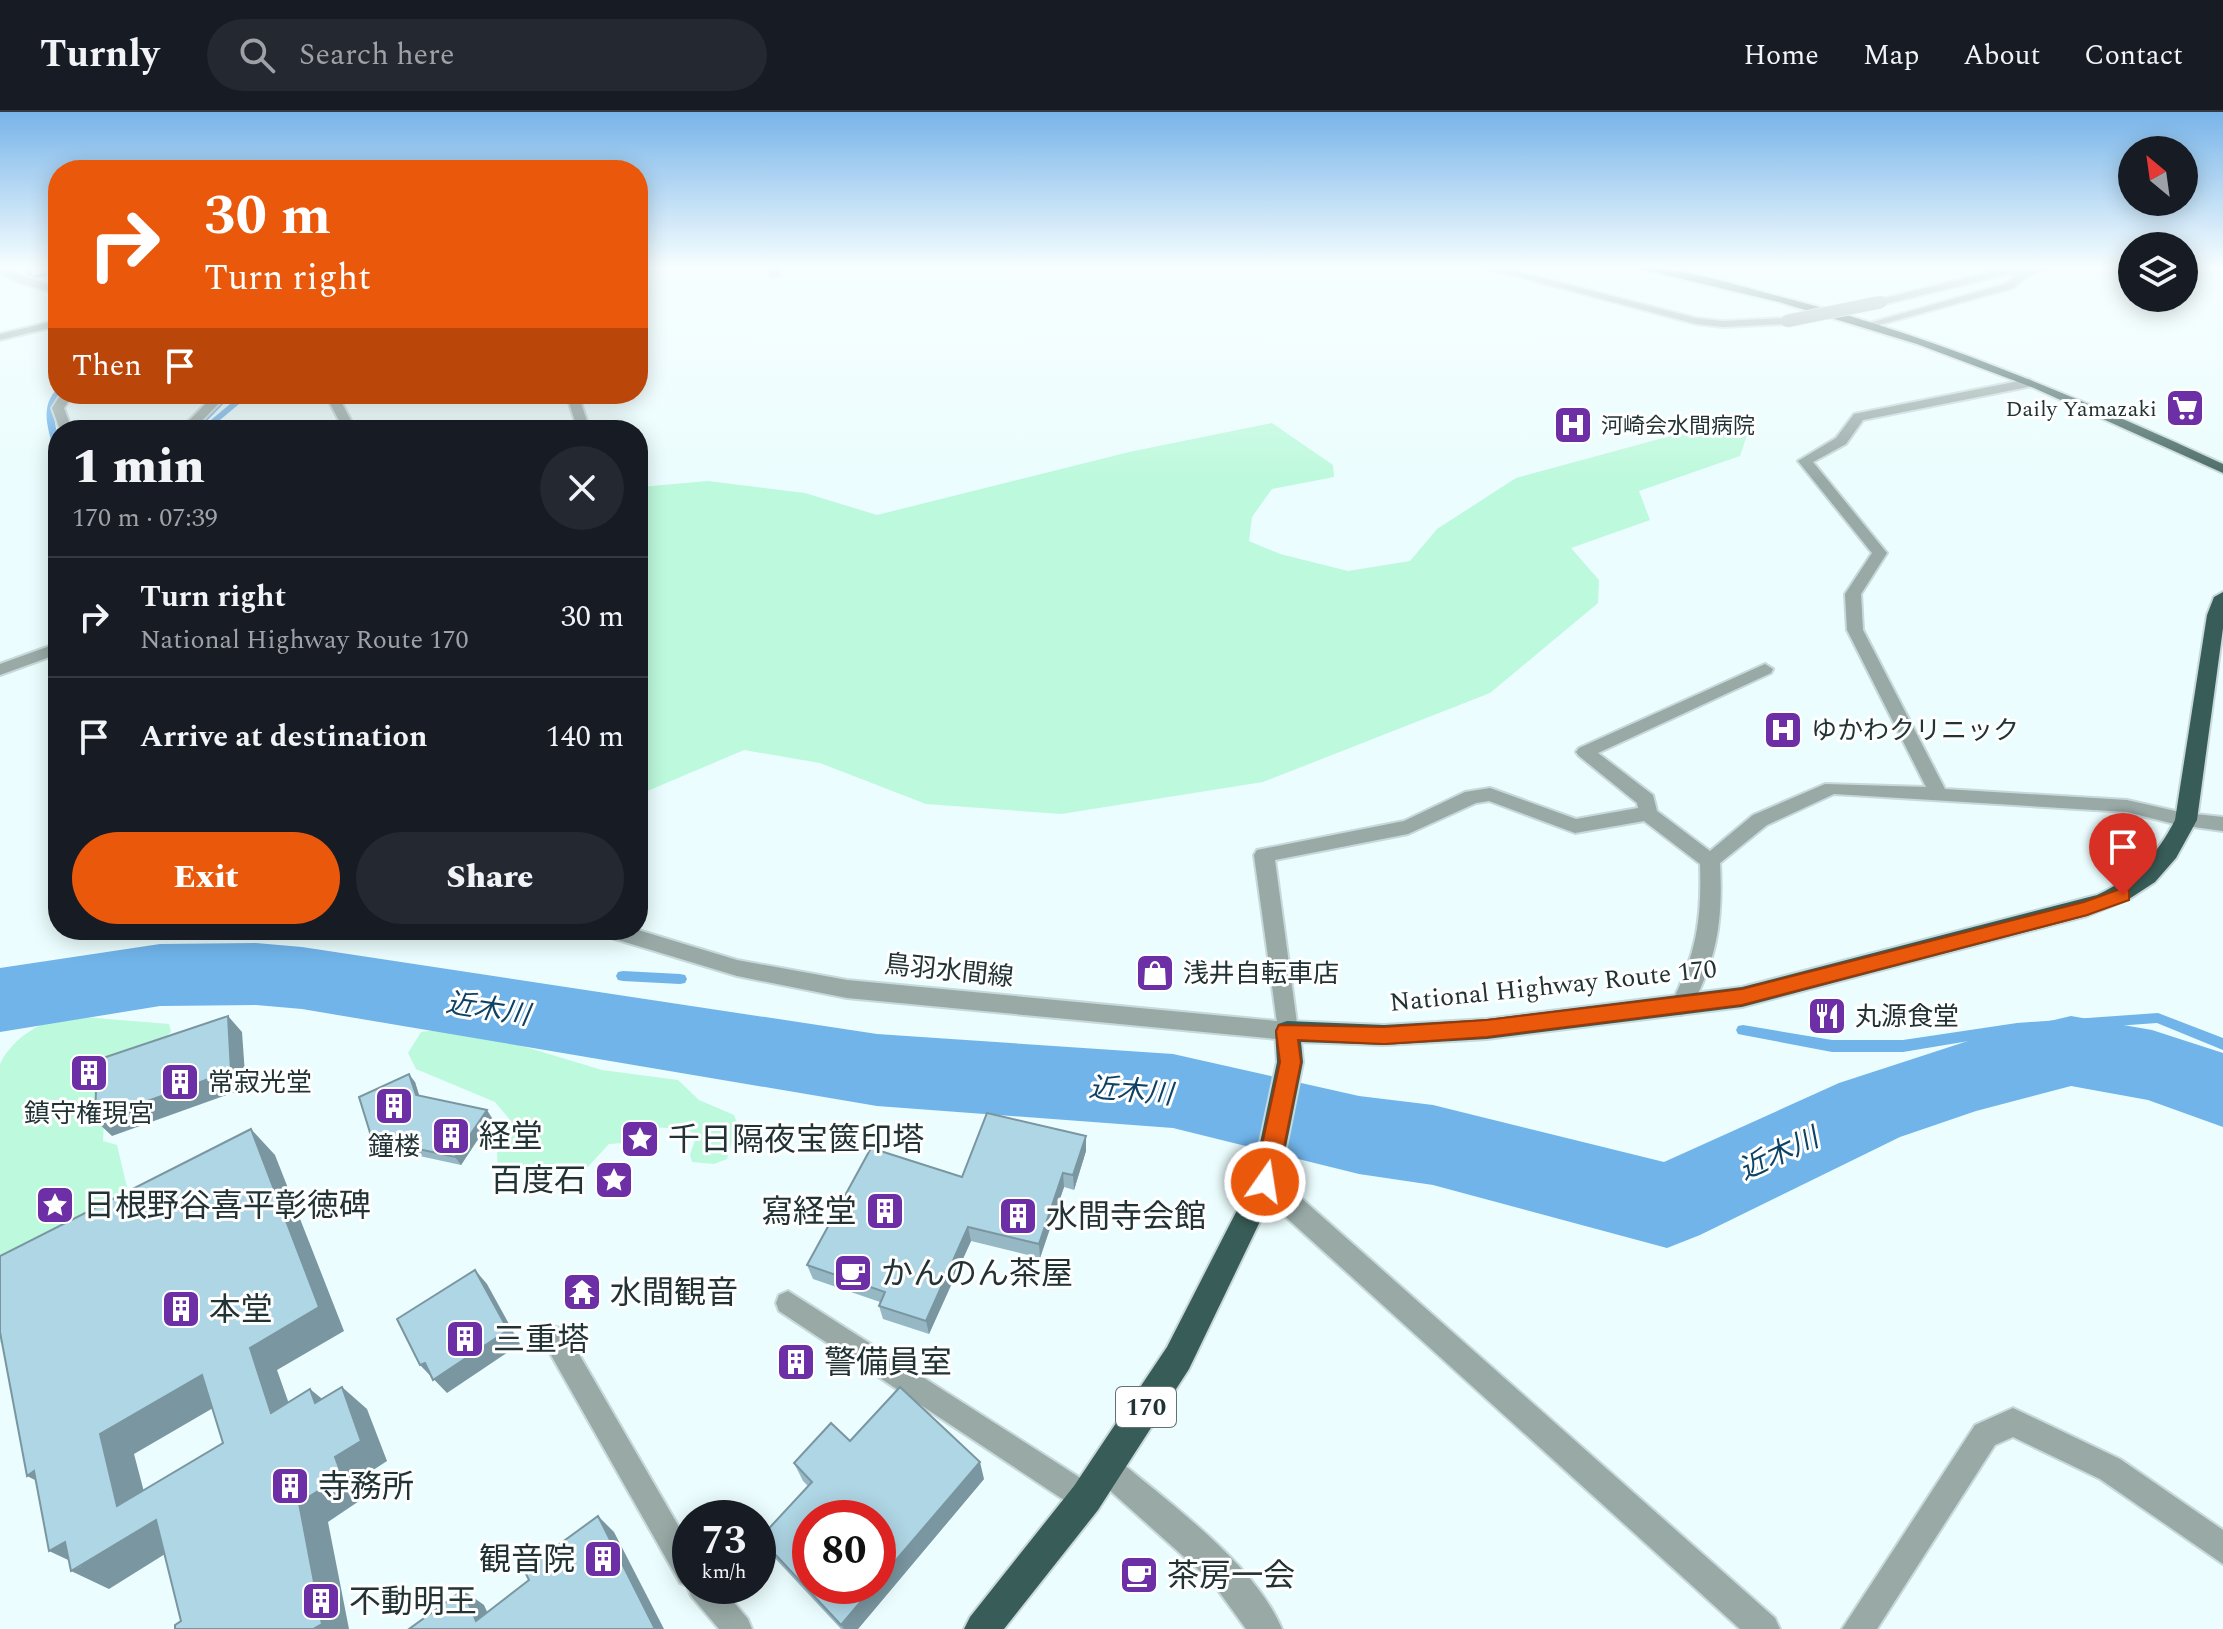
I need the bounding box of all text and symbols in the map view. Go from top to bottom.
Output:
search box [207,19,767,91]
text: Turnly [40,26,159,84]
text: Search here [299,32,455,78]
icon: search [235,33,279,77]
text: Home [1743,34,1819,77]
text: Map [1863,34,1919,77]
text: About [1963,34,2040,77]
text: Contact [2084,34,2183,77]
north arrow [2118,136,2198,216]
map controls [2118,136,2198,312]
text: 30 m [204,174,331,259]
icon: right [72,192,176,296]
button: layers [2118,232,2198,312]
text: Turn right [204,251,371,306]
text: Then [72,343,142,389]
icon: arrive [158,344,202,388]
supermarket icon: Daily Yamazaki [2164,387,2206,429]
place label: Daily Yamazaki [2005,393,2157,426]
hospital icon: 河崎会水間病院 [1552,404,1594,446]
place label: 河崎会水間病院 [1601,410,1755,443]
text: 1 min [72,431,205,504]
button: close [540,446,624,530]
text: 170 m · 07:39 [72,498,218,538]
text: Turn right [140,574,286,620]
text: 30 m [561,594,624,640]
icon: right [72,595,116,639]
text: National Highway Route 170 [140,620,469,660]
hospital icon: ゆかわクリニック [1762,709,1804,751]
place label: ゆかわクリニック [1811,711,2019,751]
text: Arrive at destination [140,714,427,760]
text: 140 m [546,714,624,760]
icon: arrive [72,715,116,759]
pin [2089,813,2157,895]
icon: arrive [2101,825,2145,869]
button: Exit [72,832,340,924]
button: Share [356,832,624,924]
street label: 鳥羽水間線 [882,944,1016,998]
street label: National Highway Route 170 [1388,949,1719,1023]
shop icon: 浅井自転車店 [1134,952,1176,994]
place label: 浅井自転車店 [1183,954,1339,994]
water label: 近木川 [443,982,536,1038]
restaurant icon: 丸源食堂 [1806,995,1848,1037]
place label: 丸源食堂 [1855,997,1959,1037]
building icon: 鎮守権現宮 [68,1052,110,1094]
building icon: 常寂光堂 [159,1061,201,1103]
place label: 常寂光堂 [208,1063,312,1103]
water label: 近木川 [1087,1066,1178,1117]
building icon: 鐘楼 [373,1085,415,1127]
place label: 鎮守権現宮 [24,1094,154,1134]
place label: 経堂 [479,1113,543,1162]
building icon: 経堂 [430,1115,472,1157]
place label: 千日隔夜宝篋印塔 [668,1116,924,1165]
water label: 近木川 [1731,1116,1828,1192]
place icon: 千日隔夜宝篋印塔 [619,1118,661,1160]
place label: 鐘楼 [368,1127,420,1167]
position arrow [1223,1140,1307,1224]
place label: 百度石 [490,1157,586,1206]
place icon: 百度石 [593,1159,635,1201]
place label: 日根野谷喜平彰徳碑 [83,1182,371,1231]
place icon: 日根野谷喜平彰徳碑 [34,1184,76,1226]
place label: 寫経堂 [761,1188,857,1237]
building icon: 寫経堂 [864,1190,906,1232]
place label: 水間寺会館 [1046,1193,1206,1242]
building icon: 水間寺会館 [997,1195,1039,1237]
place label: かんのん茶屋 [881,1250,1073,1299]
cafe icon: かんのん茶屋 [832,1252,874,1294]
place label: 水間観音 [610,1269,738,1318]
temple icon: 水間観音 [561,1271,603,1313]
place label: 本堂 [209,1286,273,1335]
building icon: 本堂 [160,1288,202,1330]
place label: 三重塔 [493,1316,589,1365]
building icon: 三重塔 [444,1318,486,1360]
place label: 警備員室 [824,1339,952,1388]
building icon: 警備員室 [775,1341,817,1383]
road number: 170 [1116,1387,1176,1427]
place label: 寺務所 [318,1463,414,1512]
building icon: 寺務所 [269,1465,311,1507]
speed limit sign: 80 [792,1500,896,1604]
text: 73 [702,1511,746,1572]
place label: 観音院 [479,1536,575,1585]
building icon: 観音院 [582,1538,624,1580]
place label: 茶房一会 [1167,1552,1295,1601]
cafe icon: 茶房一会 [1118,1554,1160,1596]
text: km/h [702,1557,747,1587]
place label: 不動明王 [349,1578,477,1627]
building icon: 不動明王 [300,1580,342,1622]

